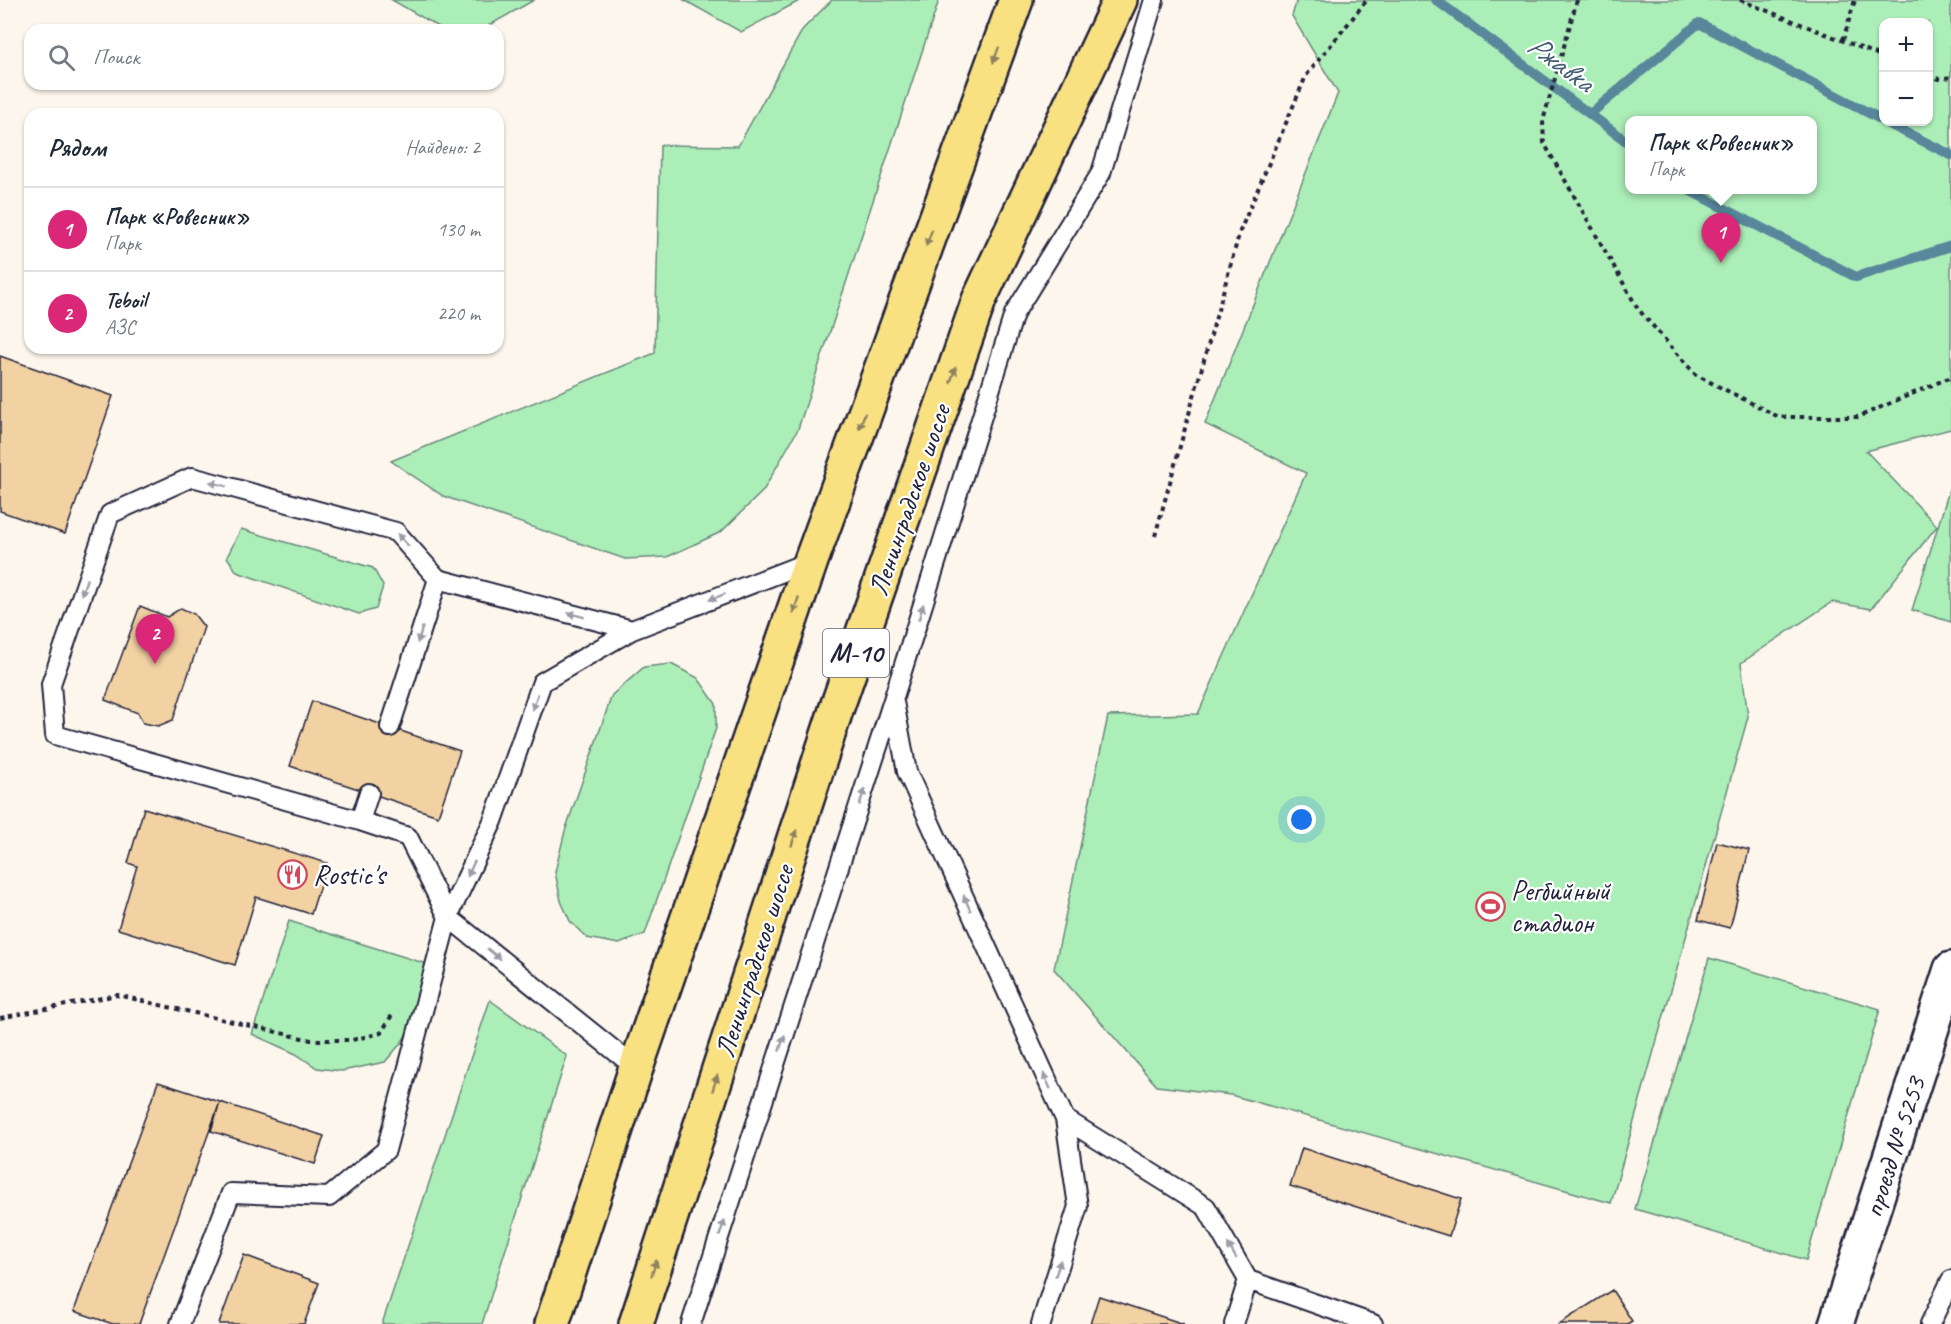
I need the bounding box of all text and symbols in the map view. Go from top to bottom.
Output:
map controls [1879,18,1933,126]
button: + [1879,18,1933,72]
search box [24,24,504,90]
water label: Ржавка [1520,26,1604,102]
icon: search [45,41,78,74]
text: Поиск [93,43,139,71]
one-way arrow [991,46,1000,64]
button: − [1879,72,1933,126]
popup [1625,116,1817,194]
text: Парк «Ровесник» [1649,129,1793,157]
text: Рядом [48,131,106,164]
text: Найдено: 2 [405,135,480,160]
text: Парк [1649,157,1684,182]
text: Парк «Ровесник» [105,203,250,231]
pin: 1 [1702,214,1740,263]
text: 1 [63,217,72,242]
text: 130 m [437,217,480,242]
one-way arrow [924,229,933,247]
text: Парк [105,231,141,256]
text: Teboil [105,287,146,315]
text: 2 [63,301,72,326]
text: 220 m [437,301,480,326]
text: АЗС [105,315,135,340]
one-way arrow [948,366,958,384]
street label: Ленинградское шоссе [860,398,959,600]
one-way arrow [857,412,866,430]
one-way arrow [209,478,227,488]
one-way arrow [397,533,410,548]
one-way arrow [79,578,89,596]
one-way arrow [708,593,726,603]
one-way arrow [790,596,800,614]
one-way arrow [917,603,926,621]
one-way arrow [567,610,585,620]
pin: 2 [136,614,174,664]
one-way arrow [415,626,424,644]
road number: М-10 [823,629,889,677]
one-way arrow [529,693,539,711]
one-way arrow [857,788,867,806]
your location [1287,805,1316,834]
one-way arrow [790,829,800,847]
place label: Rostic's [313,857,387,892]
restaurant icon: Rostic's [276,858,308,890]
street label: Ленинградское шоссе [706,859,802,1061]
one-way arrow [466,860,475,877]
place label: Регбийный стадион [1511,873,1611,940]
sports icon: Регбийный стадион [1474,890,1506,922]
one-way arrow [962,895,971,912]
one-way arrow [486,947,502,960]
one-way arrow [778,1034,787,1052]
street label: проезд № 5253 [1855,1070,1934,1221]
one-way arrow [1043,1072,1052,1089]
one-way arrow [710,1074,720,1092]
one-way arrow [718,1219,727,1237]
one-way arrow [1227,1242,1237,1259]
one-way arrow [650,1259,659,1277]
one-way arrow [1054,1259,1064,1277]

